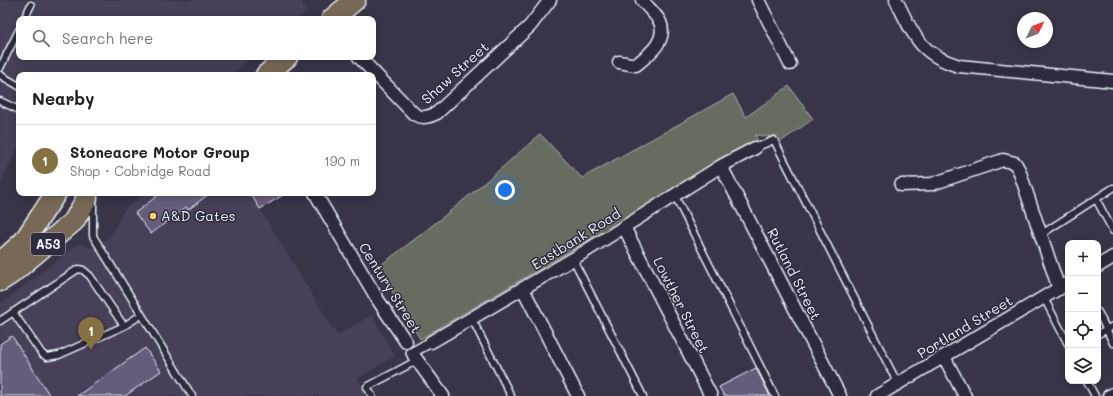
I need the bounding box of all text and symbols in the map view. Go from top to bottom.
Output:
north arrow [1017,12,1053,48]
search box [16,16,376,60]
icon: search [30,27,52,49]
text: Search here [62,28,153,48]
street label: Shaw Street [417,37,492,108]
text: Nearby [32,87,94,109]
text: Stoneacre Motor Group [70,142,250,162]
text: 1 [42,152,48,169]
text: 190 m [324,152,360,169]
text: Shop · Cobridge Road [70,162,211,179]
your location [495,180,515,200]
street label: Eastbank Road [527,203,624,274]
place label: A&D Gates [161,206,236,225]
marker: A&D Gates [148,211,158,221]
street label: Rutland Street [763,225,826,323]
road number: A53 [31,233,65,255]
street label: Century Street [355,239,426,337]
map controls [1065,240,1101,384]
button: + [1065,240,1101,276]
street label: Lowther Street [649,254,714,356]
button: − [1065,276,1101,312]
street label: Portland Street [914,291,1016,363]
button: locate [1065,312,1101,348]
pin: 1 [78,317,104,350]
button: layers [1065,348,1101,384]

